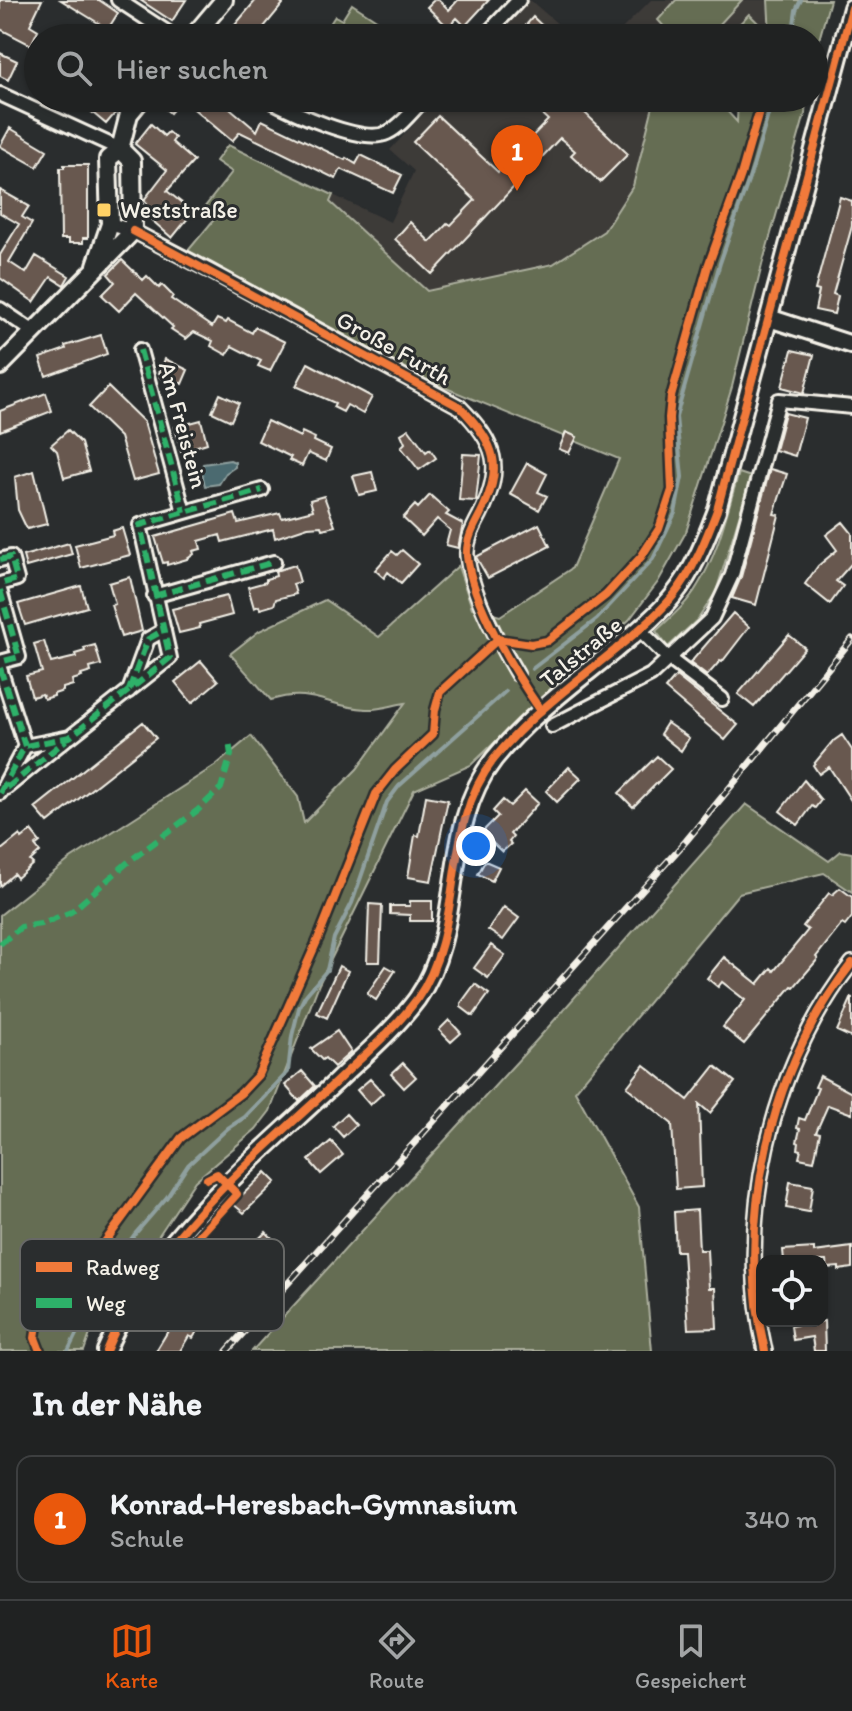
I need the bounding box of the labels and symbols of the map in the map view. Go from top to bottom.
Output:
pin: 1 [491,125,543,191]
place label: Weststraße [120,195,238,224]
marker: Weststraße [95,201,113,219]
street label: Große Furth [332,304,457,391]
street label: Am Freistein [153,358,214,492]
street label: Talstraße [534,610,628,694]
your location [456,826,496,866]
legend [20,1239,284,1331]
text: Radweg [86,1254,160,1281]
text: Weg [86,1290,127,1317]

